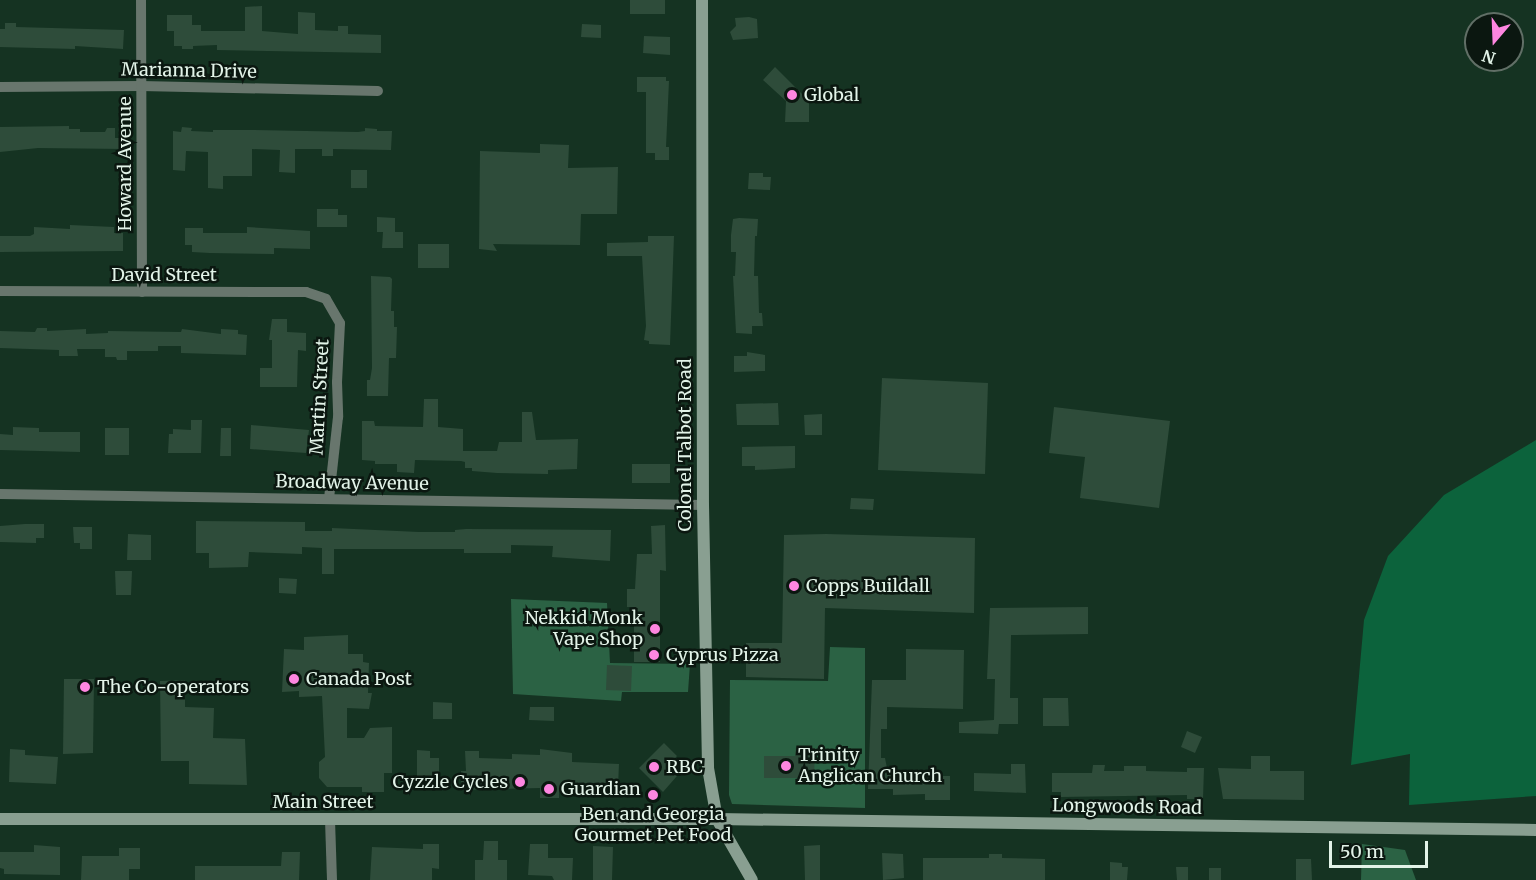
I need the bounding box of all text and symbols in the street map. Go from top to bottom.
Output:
north arrow [1464,12,1524,72]
text: N [1480,46,1498,69]
street label: Marianna Drive [121,59,257,83]
place label: Global [804,84,859,106]
marker: Global [785,88,799,102]
street label: Howard Avenue [114,96,136,232]
street label: David Street [111,264,217,286]
street label: Martin Street [306,338,334,456]
street label: Colonel Talbot Road [674,358,696,532]
street label: Broadway Avenue [275,471,429,495]
place label: Copps Buildall [806,575,930,597]
marker: Copps Buildall [787,579,801,593]
place label: Nekkid Monk Vape Shop [525,608,643,650]
marker: Nekkid Monk Vape Shop [648,622,662,636]
place label: Cyprus Pizza [666,644,779,666]
marker: Cyprus Pizza [647,648,661,662]
place label: Canada Post [306,668,412,690]
marker: Canada Post [287,672,301,686]
place label: The Co-operators [97,676,249,698]
marker: The Co-operators [78,680,92,694]
place label: Trinity Anglican Church [798,745,942,788]
place label: RBC [666,756,703,778]
marker: Trinity Anglican Church [779,759,793,773]
marker: RBC [647,760,661,774]
place label: Cyzzle Cycles [393,771,508,793]
marker: Cyzzle Cycles [513,775,527,789]
place label: Guardian [561,778,641,800]
marker: Guardian [542,782,556,796]
marker: Ben and Georgia Gourmet Pet Food [646,788,660,802]
street label: Main Street [272,791,374,813]
street label: Longwoods Road [1052,795,1202,819]
place label: Ben and Georgia Gourmet Pet Food [575,804,731,846]
scale bar [1332,829,1431,867]
text: 50 m [1340,840,1384,863]

